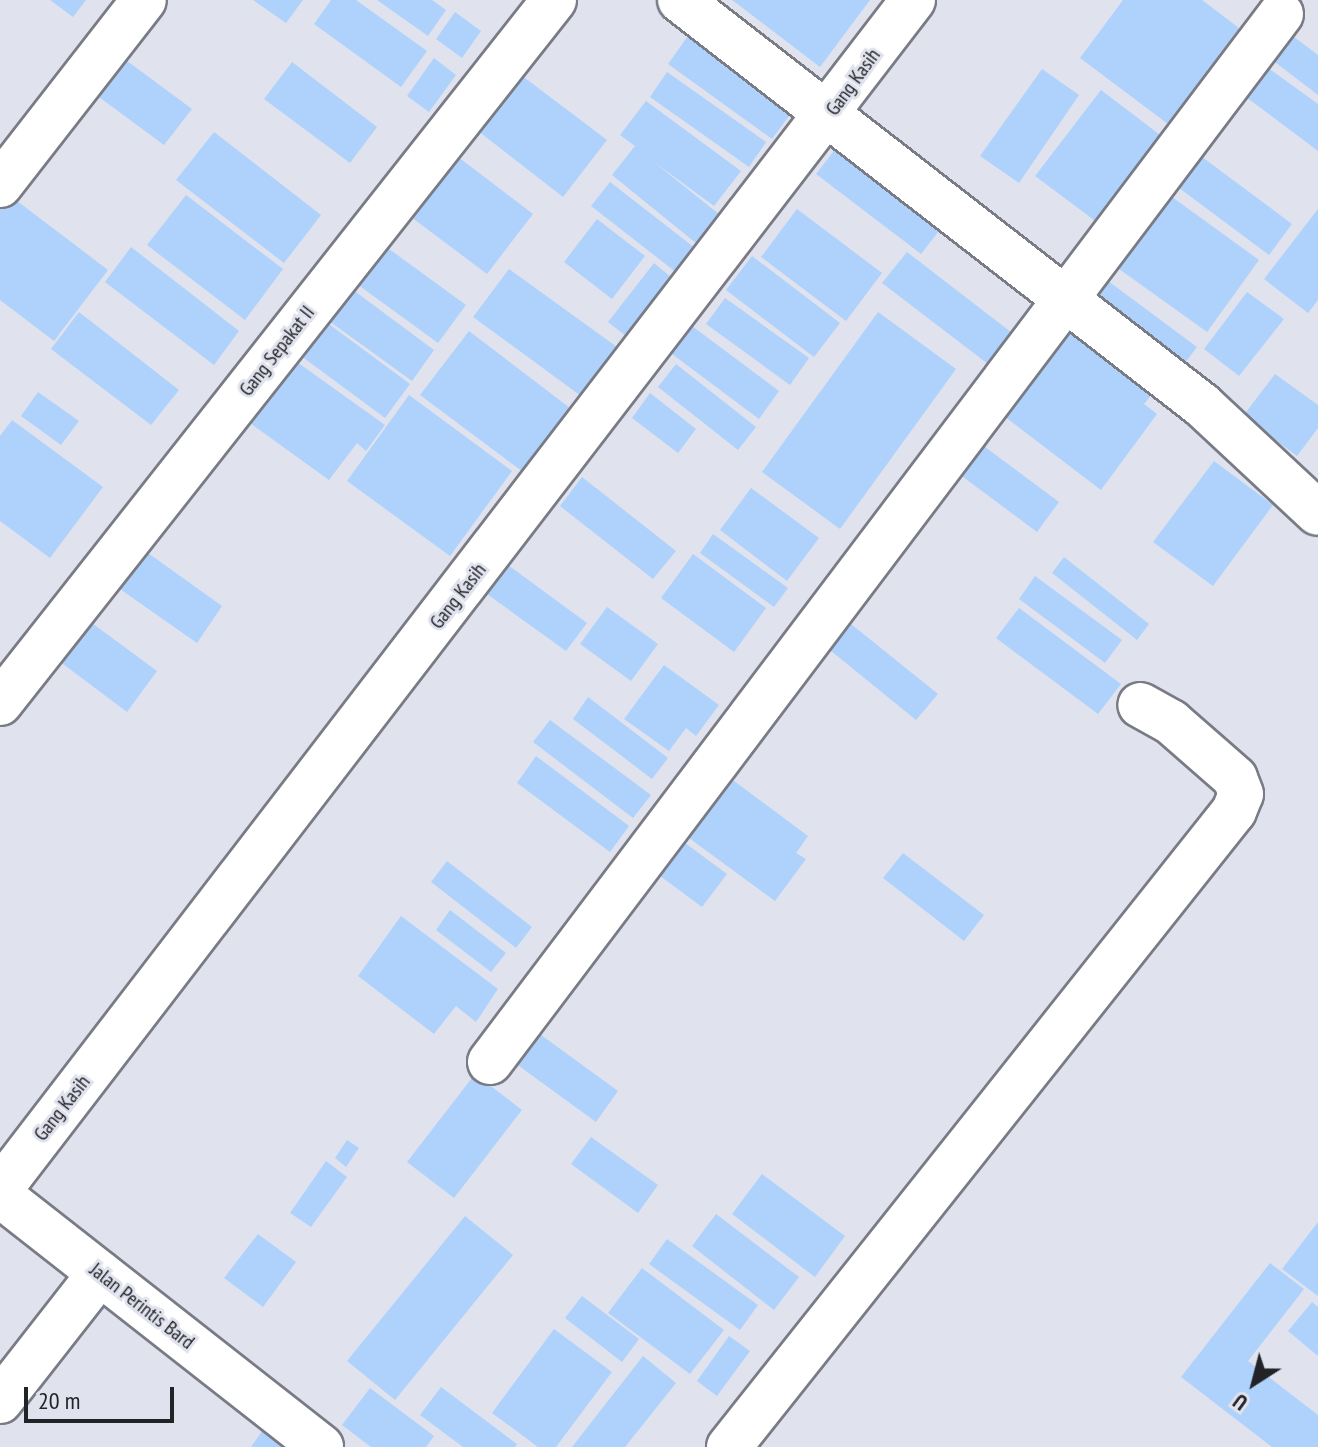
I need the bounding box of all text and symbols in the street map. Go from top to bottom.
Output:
street label: Gang Kasih [821,44,885,120]
street label: Gang Sepakat II [234,301,320,401]
street label: Gang Kasih [425,558,491,634]
street label: Gang Kasih [29,1070,95,1146]
street label: Jalan Perintis Bard [85,1258,199,1354]
north arrow [1214,1343,1294,1423]
scale bar [28,1371,178,1421]
text: 20 m [38,1385,80,1416]
text: U [1227,1388,1253,1417]

